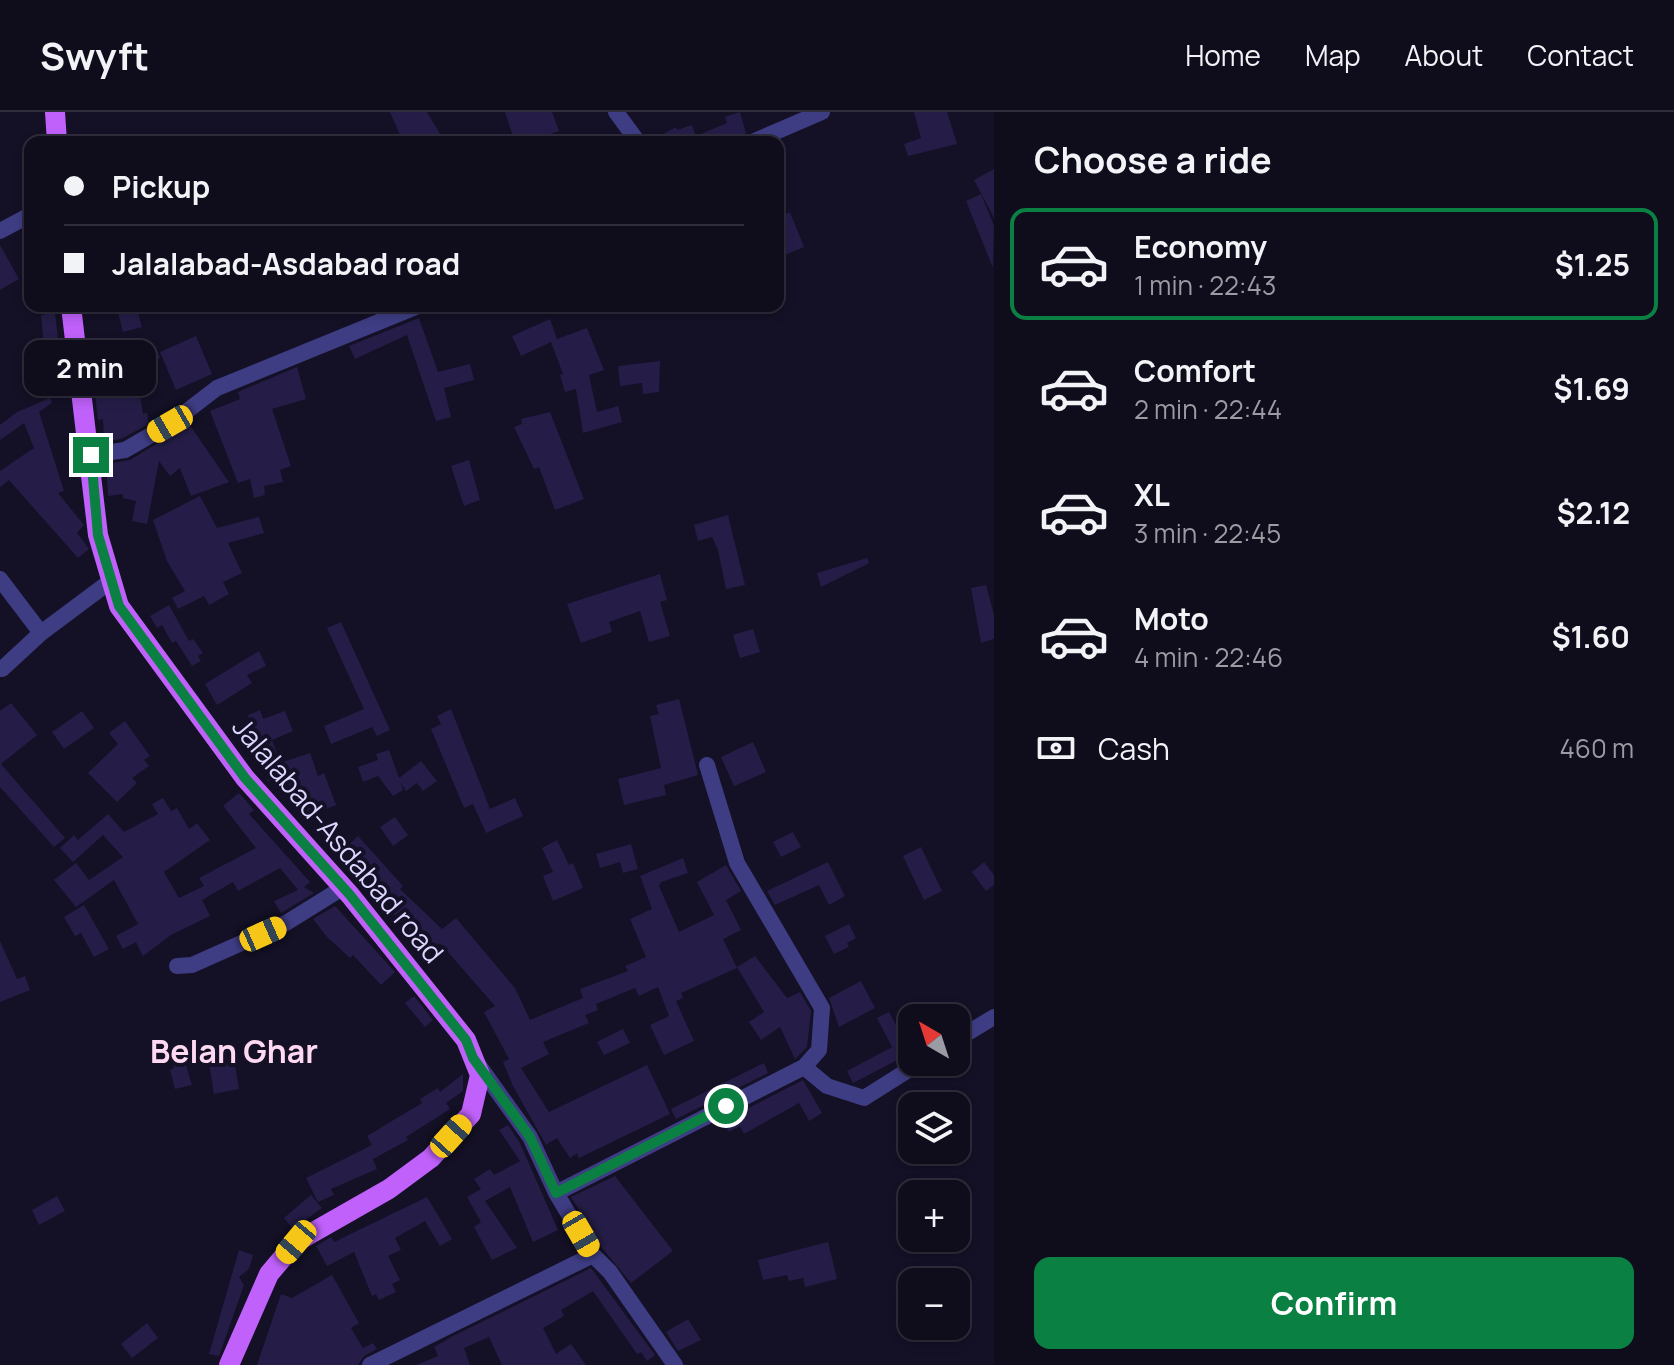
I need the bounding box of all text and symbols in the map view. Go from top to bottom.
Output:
text: Swyft [40,29,149,81]
text: Home [1185,36,1261,74]
text: Map [1305,36,1361,74]
text: About [1405,36,1483,74]
text: Contact [1527,36,1634,74]
text: Choose a ride [1034,135,1272,184]
text: Pickup [112,166,210,207]
text: Economy [1134,226,1267,267]
icon: car [1038,228,1110,300]
text: Jalalabad-Asdabad road [112,243,460,284]
text: $1.25 [1555,244,1630,285]
text: 1 min · 22:43 [1134,267,1276,303]
callout: 2 min [25,339,157,395]
text: 2 min [56,350,124,386]
text: Comfort [1134,350,1256,391]
icon: car [1038,352,1110,424]
text: $1.69 [1554,368,1630,409]
text: 2 min · 22:44 [1134,391,1282,427]
car [143,402,197,446]
route end [73,437,109,473]
text: XL [1134,474,1170,515]
icon: car [1038,476,1110,548]
text: $2.12 [1557,492,1630,533]
text: 3 min · 22:45 [1134,515,1281,551]
text: Moto [1134,598,1209,639]
icon: car [1038,600,1110,672]
text: $1.60 [1552,616,1630,657]
text: 4 min · 22:46 [1134,639,1283,675]
street label: Jalalabad-Asdabad road [225,708,453,970]
icon: cash [1034,726,1078,770]
text: Cash [1098,728,1170,769]
text: 460 m [1559,730,1634,766]
car [236,913,290,955]
north arrow [898,1004,970,1076]
map controls [898,1004,970,1340]
district label: Belan Ghar [150,1029,318,1073]
route start [708,1088,744,1124]
button: layers [898,1092,970,1164]
car [426,1110,476,1162]
button: + [898,1180,970,1252]
car [559,1207,603,1261]
car [271,1216,321,1268]
button: Confirm [1034,1257,1634,1349]
button: − [898,1268,970,1340]

